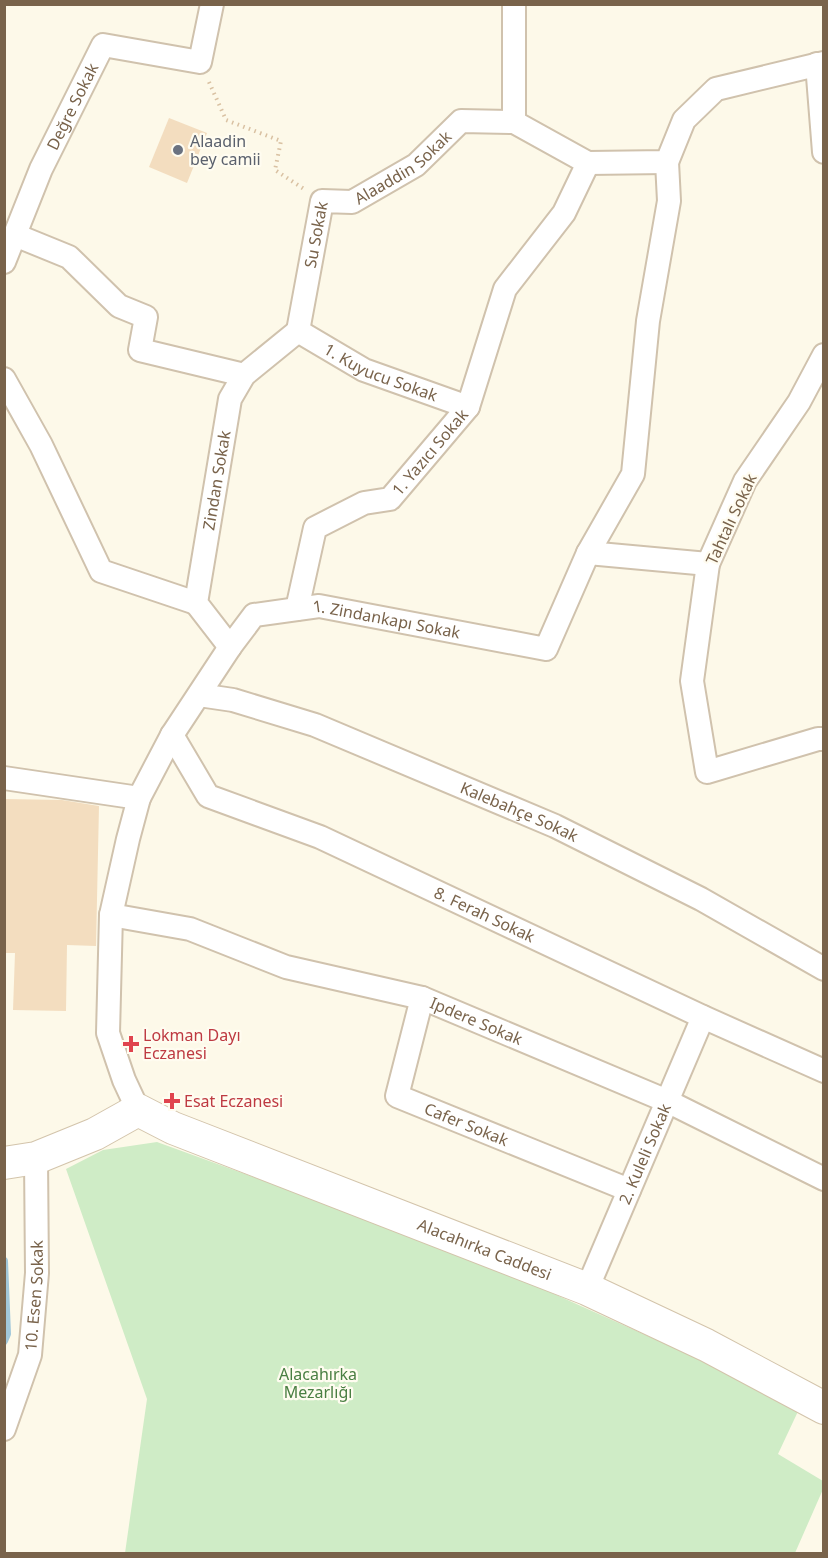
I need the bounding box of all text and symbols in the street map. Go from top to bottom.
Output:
street label: Değre Sokak [41,59,103,154]
street label: Alaaddin Sokak [350,125,456,209]
place label: Alaadin bey camii [190,130,261,170]
marker: Alaadin bey camii [171,143,185,157]
street label: Su Sokak [299,199,333,270]
street label: 1. Kuyucu Sokak [320,338,441,406]
street label: 1. Yazıcı Sokak [387,404,473,500]
street label: Zindan Sokak [197,428,236,532]
street label: Tahtalı Sokak [700,469,762,568]
street label: 1. Zindankapı Sokak [311,595,463,644]
street label: Kalebahçe Sokak [457,776,582,847]
street label: 8. Ferah Sokak [431,881,539,948]
street label: Ipdere Sokak [427,992,526,1050]
place label: Lokman Dayı Eczanesi [143,1024,241,1064]
marker: Lokman Dayı Eczanesi [124,1037,138,1051]
place label: Esat Eczanesi [184,1090,283,1112]
marker: Esat Eczanesi [165,1094,179,1108]
street label: Cafer Sokak [421,1097,512,1151]
street label: 2. Kuleli Sokak [613,1100,676,1208]
street label: Alacahırka Caddesi [414,1213,555,1285]
street label: 10. Esen Sokak [19,1240,48,1352]
park label: Alacahırka Mezarlığı [279,1363,357,1403]

